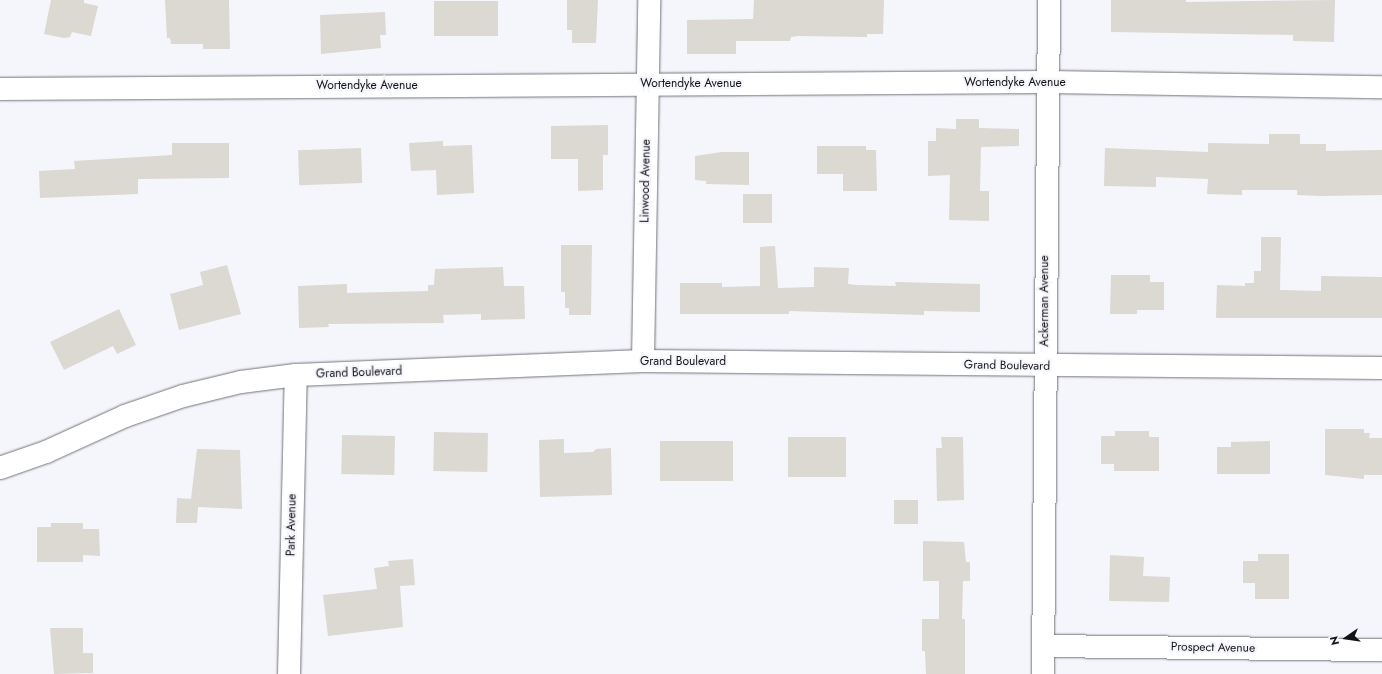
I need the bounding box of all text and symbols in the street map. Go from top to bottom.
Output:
street label: Wortendyke Avenue [964,76,1066,90]
street label: Wortendyke Avenue [640,77,742,91]
street label: Wortendyke Avenue [316,79,418,93]
street label: Linwood Avenue [638,139,654,223]
street label: Ackerman Avenue [1038,255,1052,347]
street label: Grand Boulevard [640,355,726,369]
street label: Grand Boulevard [964,358,1050,374]
street label: Grand Boulevard [316,364,402,382]
street label: Park Avenue [284,494,300,556]
north arrow [1326,618,1366,658]
text: N [1326,635,1343,647]
street label: Prospect Avenue [1171,640,1255,656]

